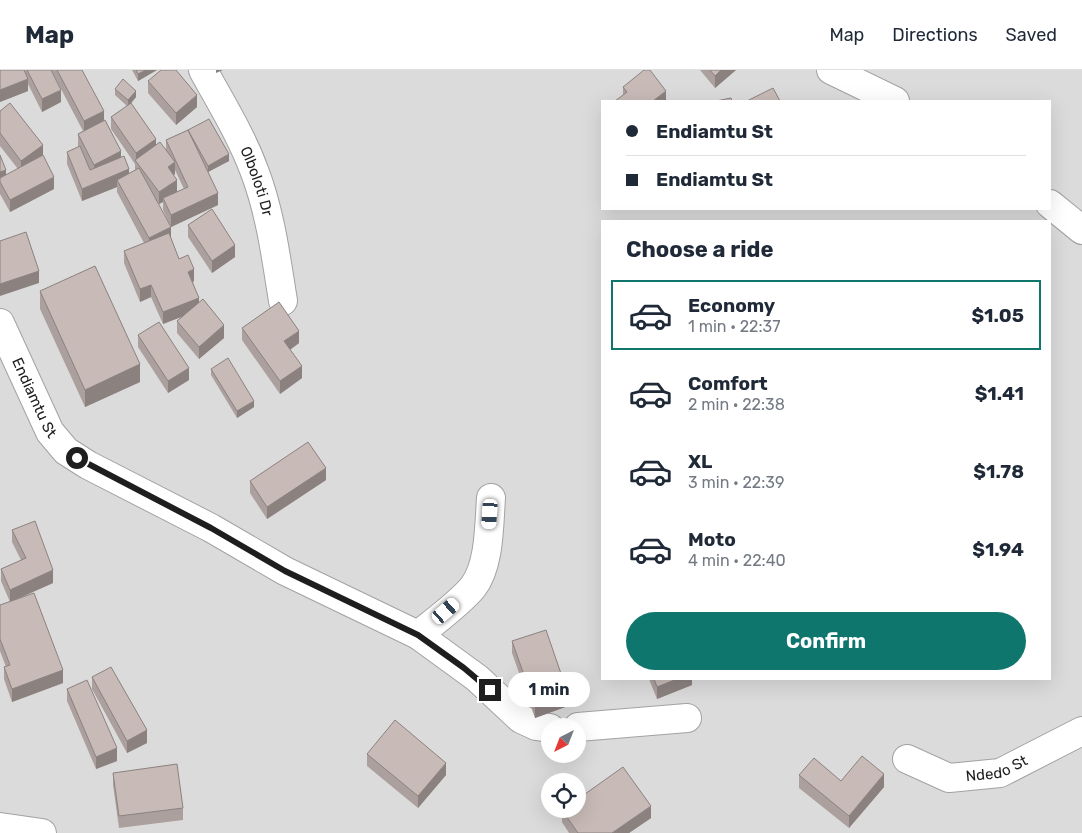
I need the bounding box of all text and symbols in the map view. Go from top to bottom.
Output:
text: Map [25,21,74,49]
text: Map [829,24,864,46]
text: Directions [892,24,978,46]
text: Saved [1006,24,1057,46]
text: Endiamtu St [656,120,773,143]
street label: Olboloti Dr [236,143,277,218]
text: Endiamtu St [656,168,773,191]
text: Choose a ride [626,236,773,263]
icon: car [628,293,673,338]
text: Economy [688,294,775,317]
text: $1.05 [971,304,1024,327]
text: 1 min · 22:37 [688,317,780,336]
street label: Endiamtu St [8,355,60,442]
icon: car [628,371,673,416]
text: Comfort [688,372,768,395]
text: $1.41 [975,382,1024,405]
text: 2 min · 22:38 [688,395,785,414]
route start [66,447,88,469]
icon: car [628,449,673,494]
text: XL [688,450,712,473]
text: $1.78 [973,460,1024,483]
text: 3 min · 22:39 [688,473,784,492]
car [481,499,498,529]
icon: car [628,527,673,572]
text: Moto [688,528,736,551]
text: $1.94 [972,538,1024,561]
text: 4 min · 22:40 [688,551,786,570]
car [429,595,462,627]
button: Confirm [626,612,1026,670]
callout: 1 min [508,672,590,708]
route end [479,679,501,701]
text: 1 min [529,680,569,699]
north arrow [541,718,586,762]
map controls [541,718,586,818]
street label: Ndedo St [965,751,1031,785]
button: locate [541,773,586,818]

